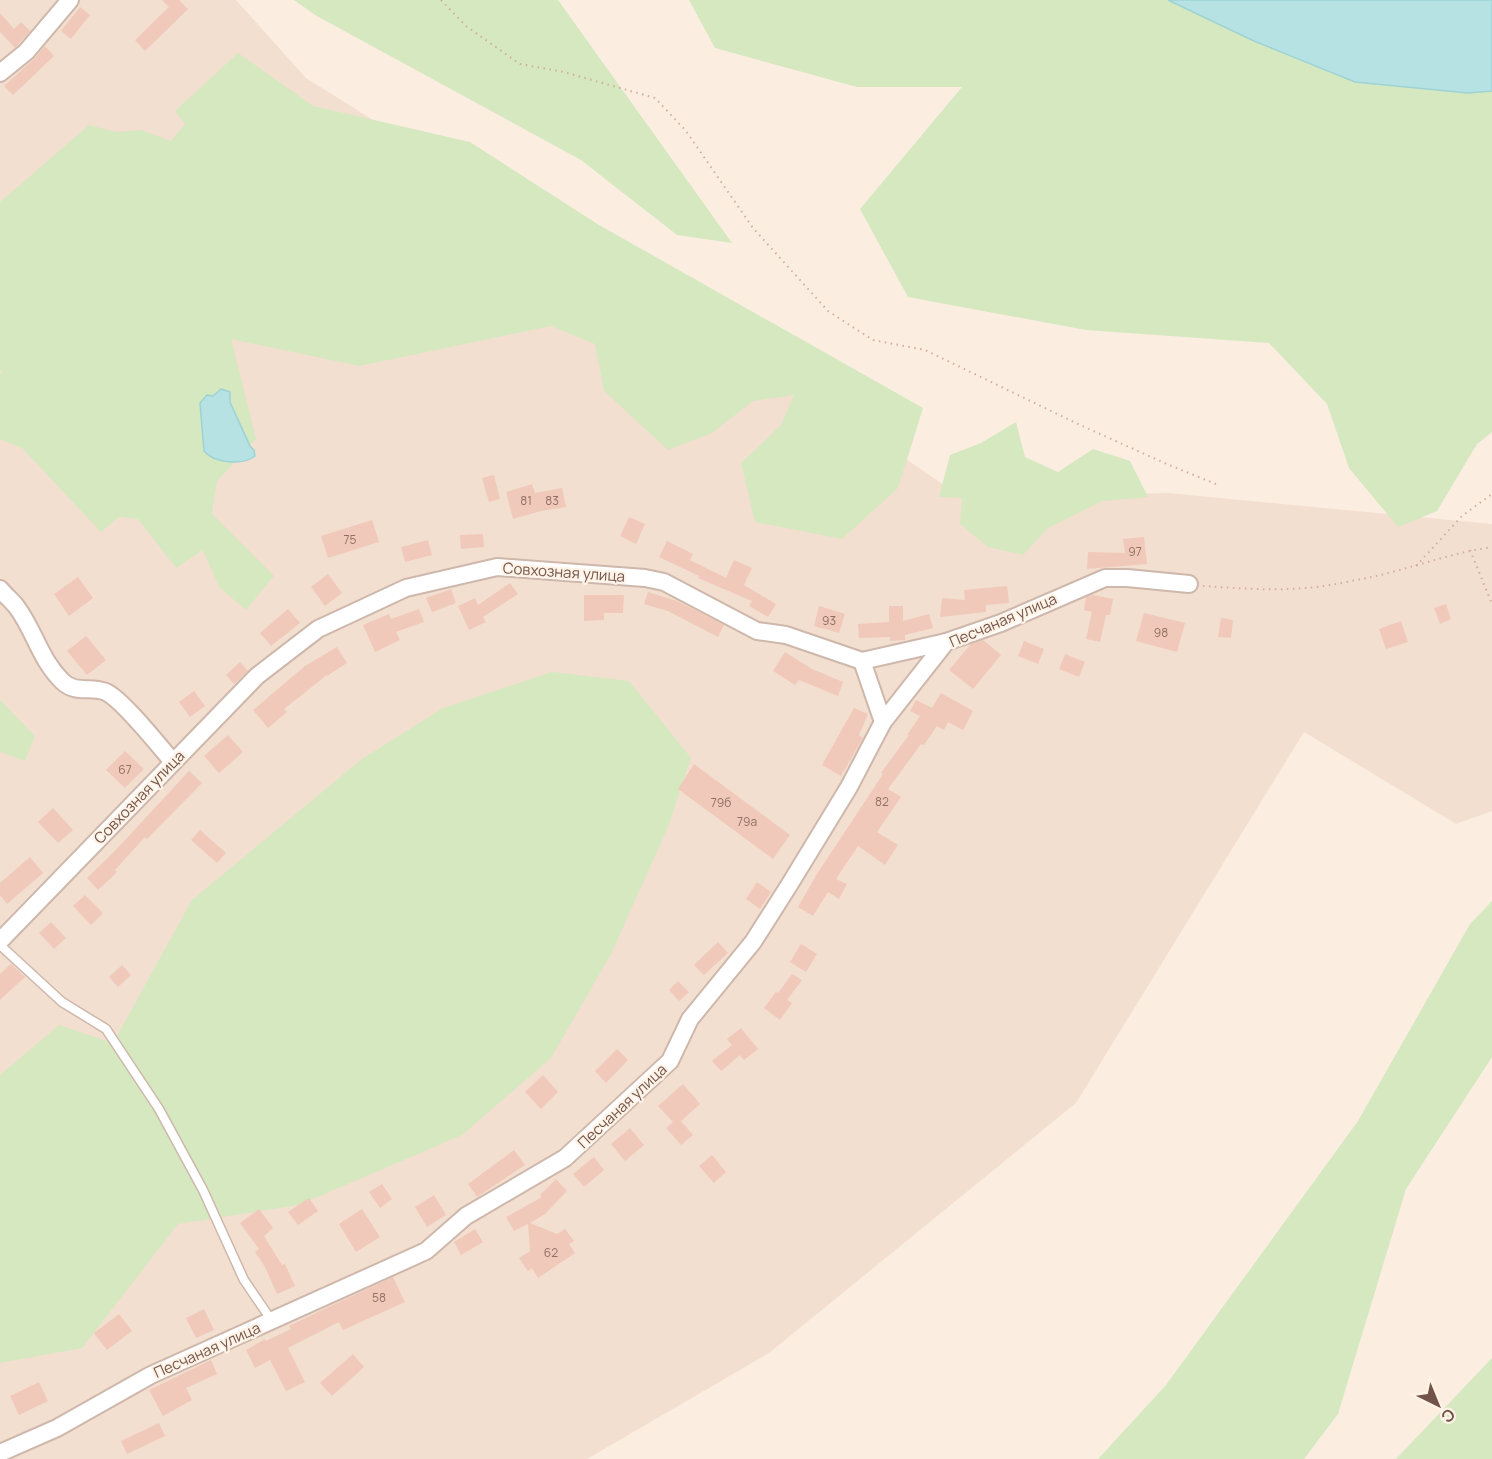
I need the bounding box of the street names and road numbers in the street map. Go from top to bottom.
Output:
street label: Совхозная улица [502,557,626,587]
street label: Песчаная улица [946,588,1060,652]
street label: Совхозная улица [89,746,189,848]
street label: Песчаная улица [573,1059,671,1153]
street label: Песчаная улица [150,1317,264,1383]

